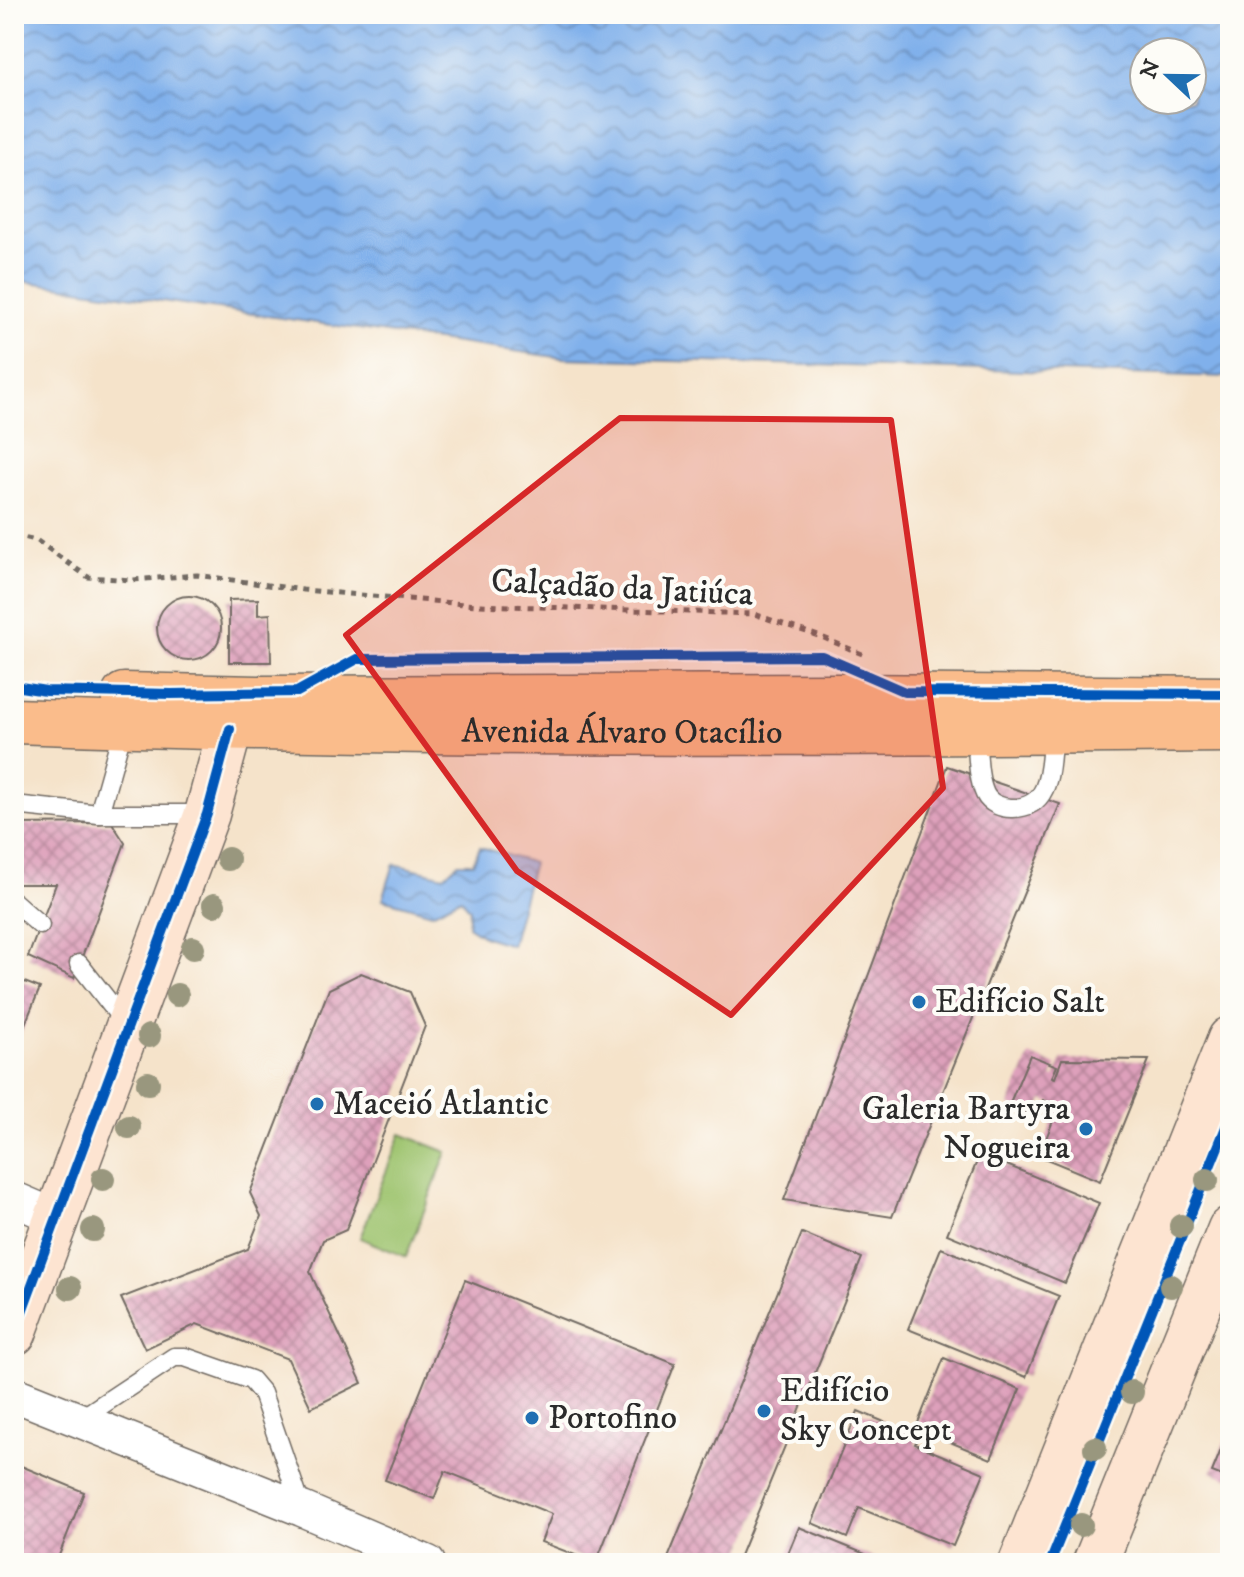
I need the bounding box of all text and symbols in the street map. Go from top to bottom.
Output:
north arrow [1128,36,1208,116]
text: N [1135,56,1167,83]
street label: Calçadão da Jatiúca [490,560,755,616]
street label: Avenida Álvaro Otacílio [461,710,782,754]
place label: Edifício Salt [935,981,1105,1023]
marker: Edifício Salt [910,993,928,1011]
place label: Maceió Atlantic [333,1083,549,1125]
place label: Galeria Bartyra Nogueira [862,1088,1071,1169]
marker: Maceió Atlantic [308,1095,326,1113]
marker: Galeria Bartyra Nogueira [1077,1120,1095,1138]
place label: Edifício Sky Concept [780,1370,952,1451]
place label: Portofino [548,1397,677,1439]
marker: Edifício Sky Concept [755,1402,773,1420]
marker: Portofino [523,1409,541,1427]

